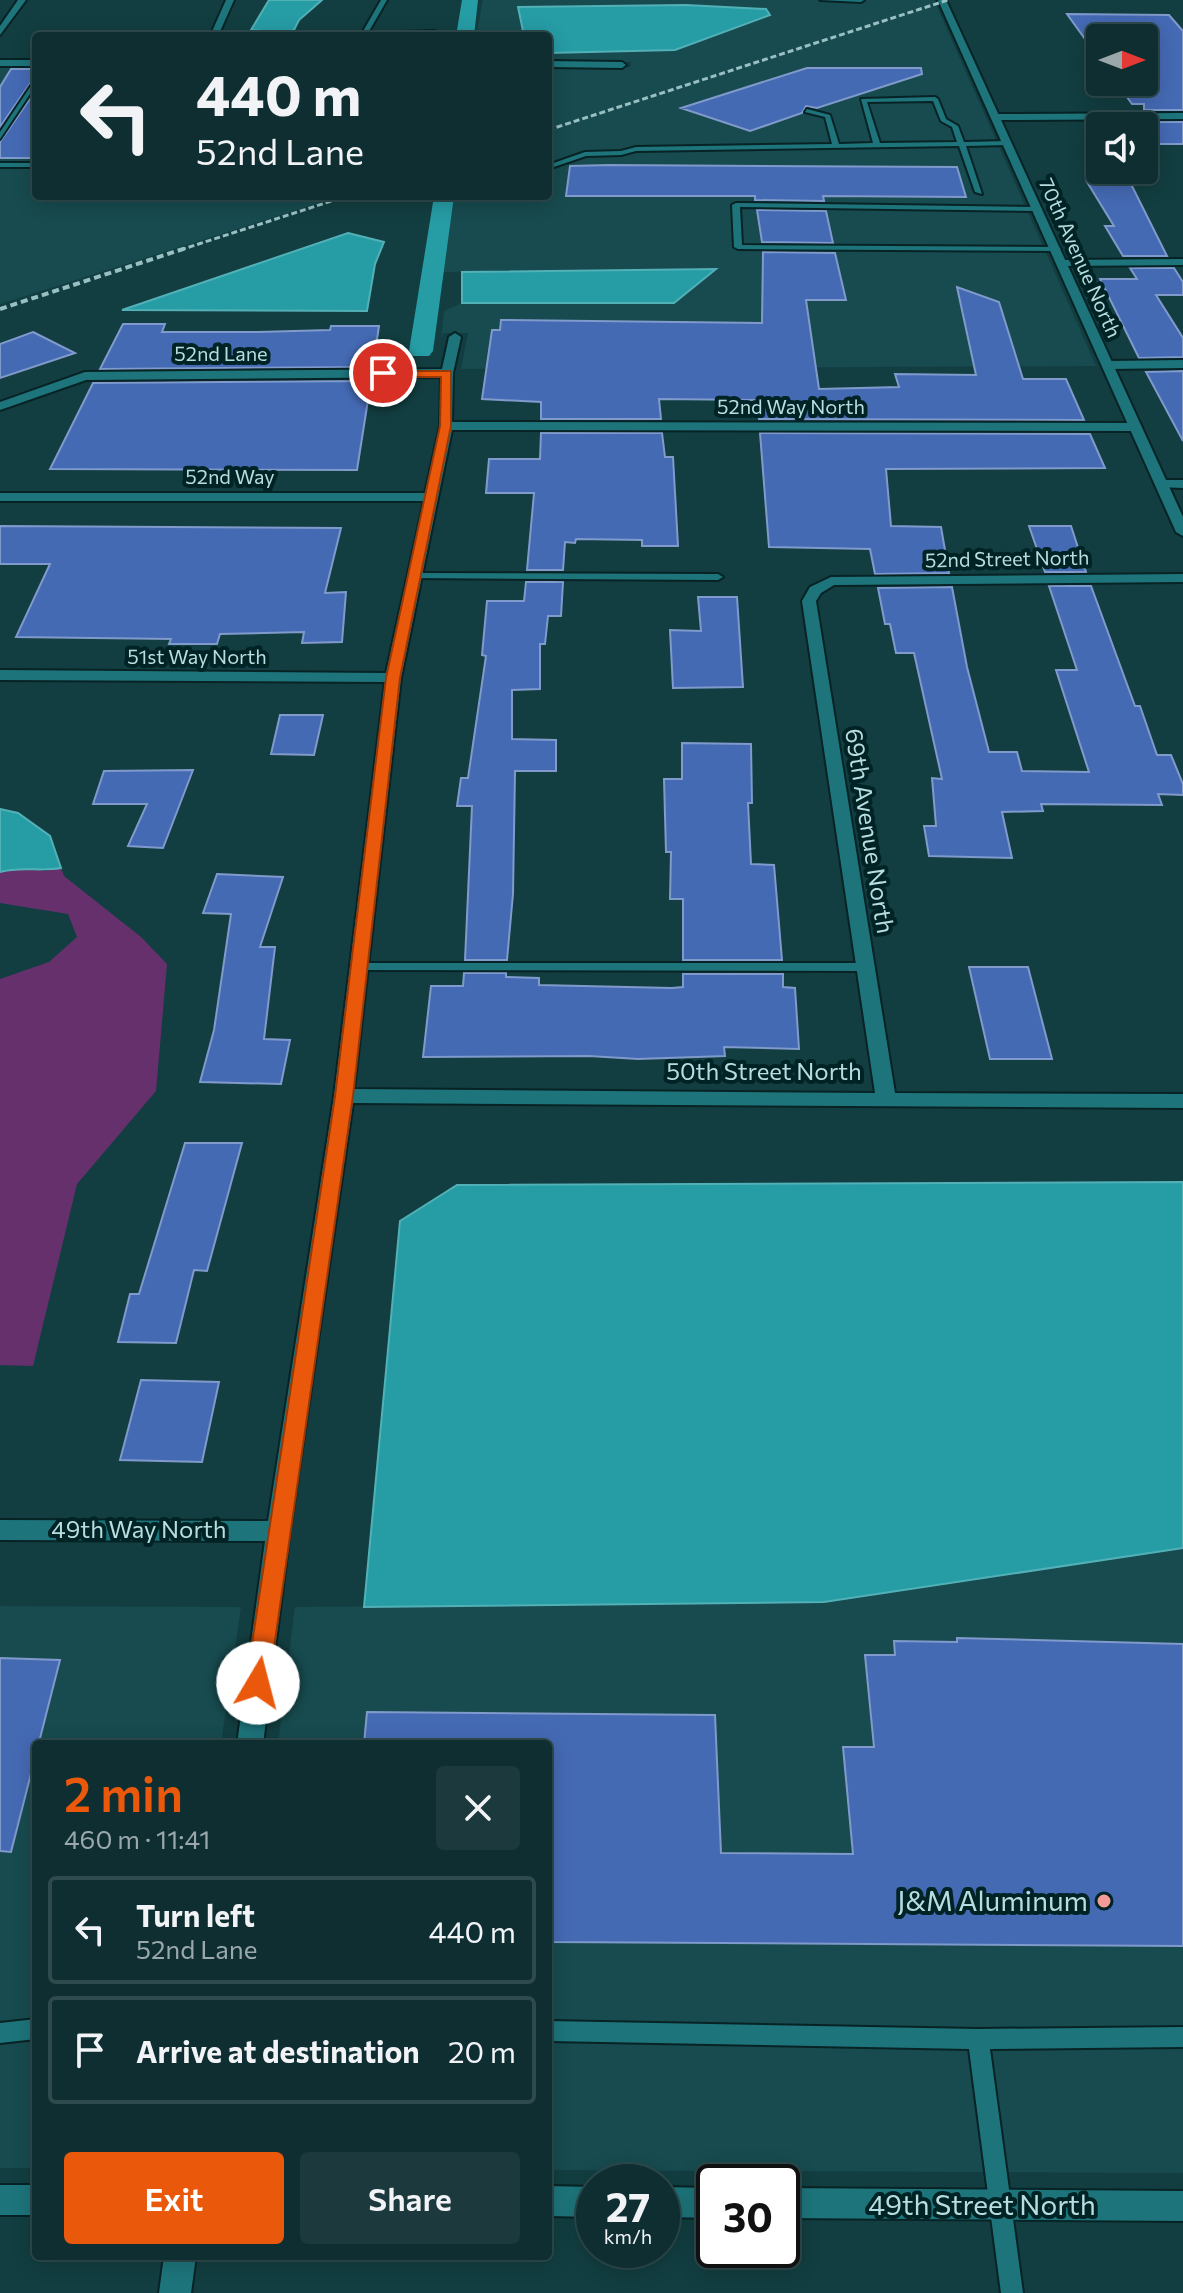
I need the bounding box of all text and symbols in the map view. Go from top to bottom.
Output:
north arrow [1086,24,1158,96]
map controls [1086,24,1158,184]
text: 440 m [196,59,361,128]
icon: left [64,64,168,168]
button: sound [1086,112,1158,184]
text: 52nd Lane [196,128,364,172]
street label: 70th Avenue North [1035,174,1127,341]
pin [349,339,417,407]
street label: 52nd Lane [174,341,268,365]
icon: arrive [361,351,405,395]
street label: 52nd Way North [717,394,865,418]
street label: 52nd Way [185,464,275,488]
street label: 52nd Street North [925,545,1089,571]
street label: 51st Way North [127,644,267,668]
street label: 69th Avenue North [840,726,901,935]
street label: 50th Street North [666,1056,862,1085]
street label: 49th Way North [51,1514,227,1543]
position arrow [216,1641,300,1725]
text: 2 min [64,1763,183,1822]
button: close [436,1766,520,1850]
text: 460 m · 11:41 [64,1823,210,1854]
place label: J&M Aluminum [897,1883,1088,1917]
marker: J&M Aluminum [1095,1892,1113,1910]
text: Turn left [136,1896,255,1933]
icon: left [68,1908,112,1952]
text: 440 m [429,1912,516,1949]
text: 52nd Lane [136,1933,257,1964]
icon: arrive [68,2028,112,2072]
text: Arrive at destination [136,2032,420,2069]
text: 20 m [448,2032,516,2069]
button: Exit [64,2152,284,2244]
button: Share [300,2152,520,2244]
speed limit sign: 30 [696,2164,800,2268]
text: 27 [606,2181,650,2230]
street label: 49th Street North [868,2187,1096,2221]
text: km/h [604,2224,652,2248]

